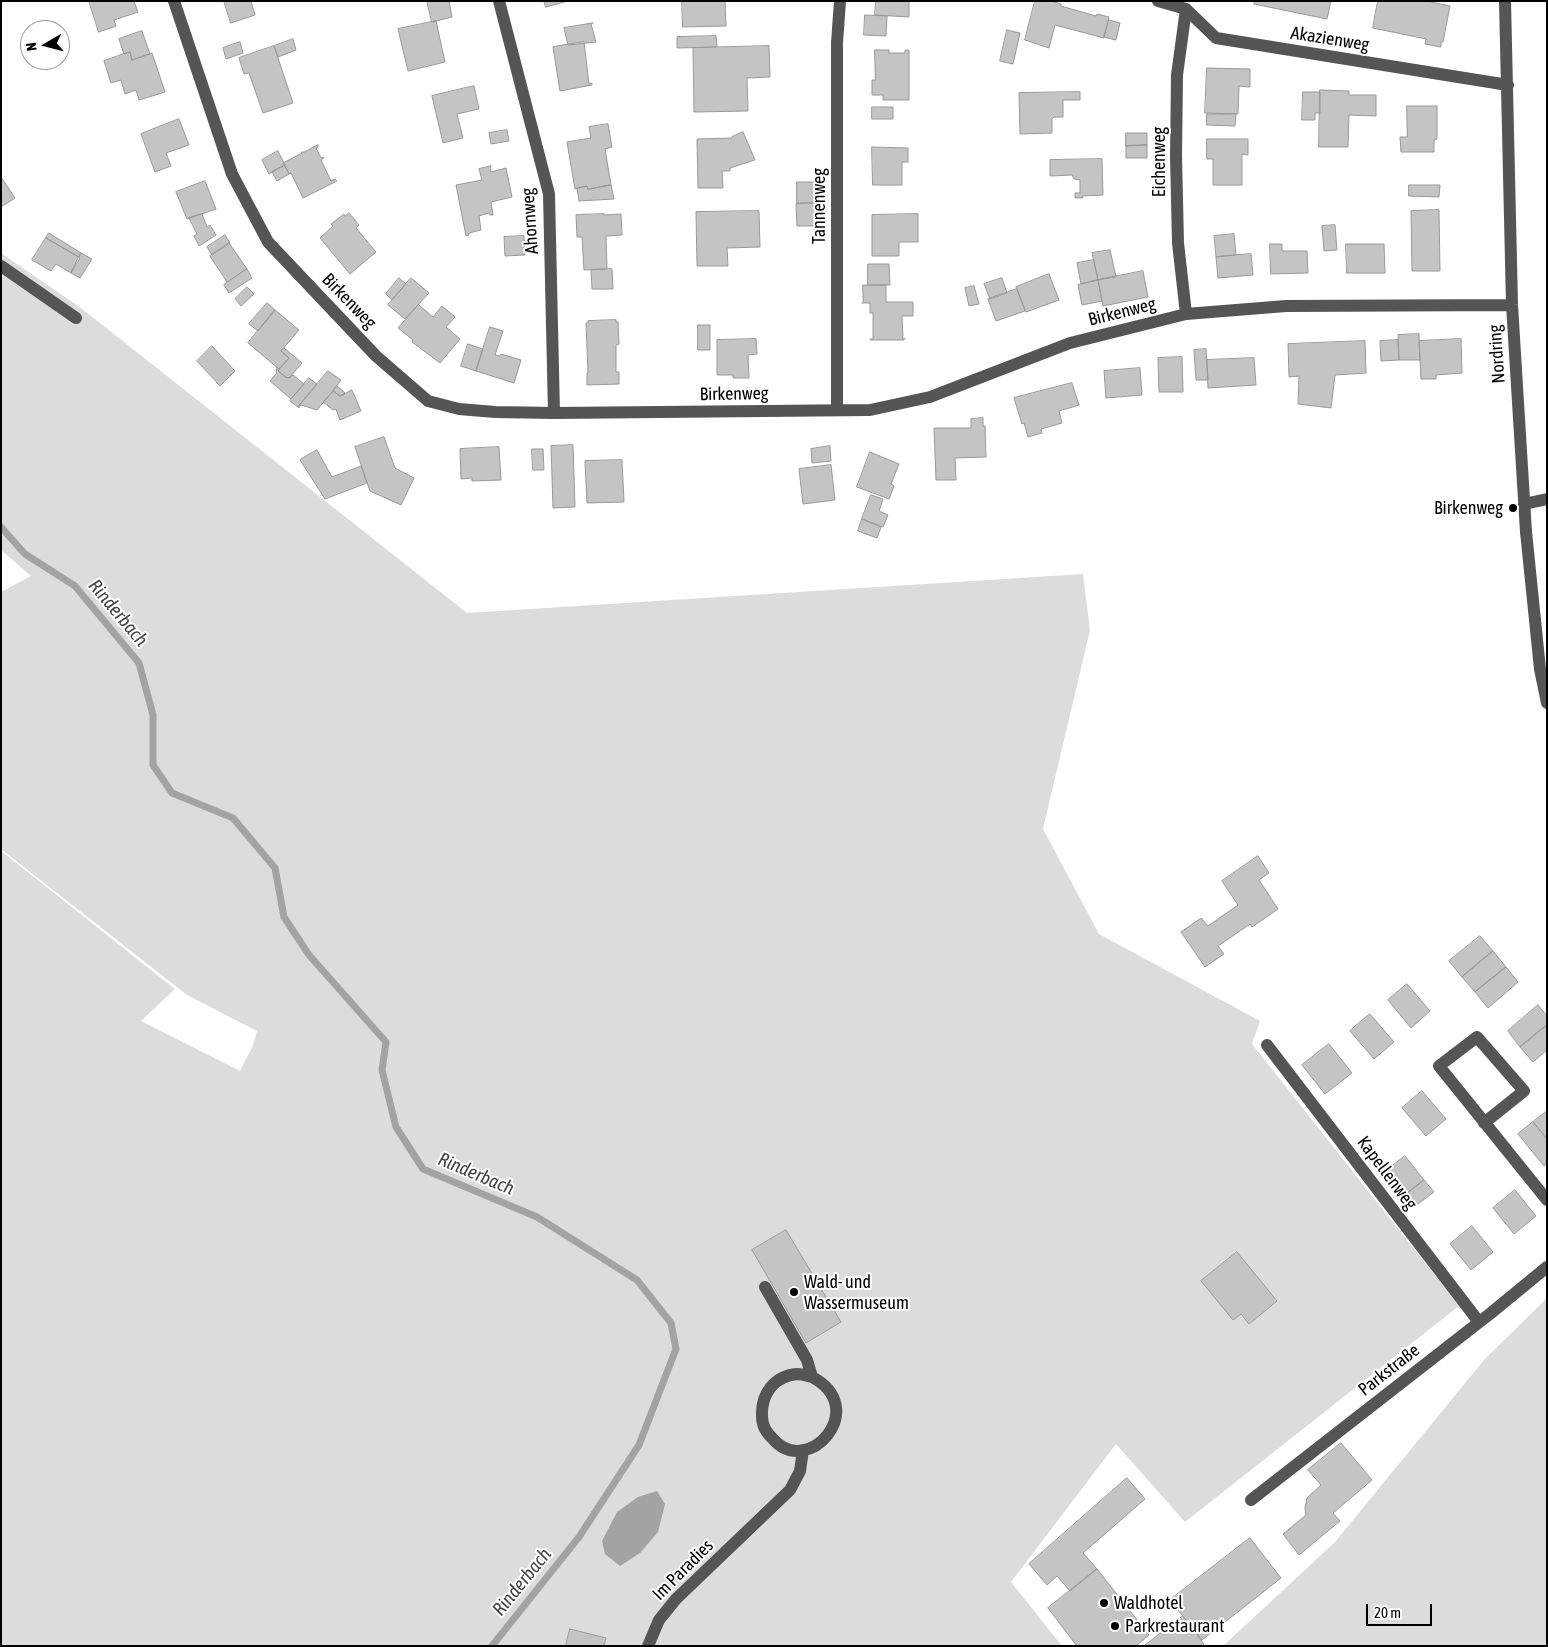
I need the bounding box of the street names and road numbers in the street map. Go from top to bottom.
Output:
street label: Akazienweg [1289,22,1371,56]
street label: Eichenweg [1148,127,1170,197]
street label: Tannenweg [808,168,830,244]
street label: Ahornweg [517,187,543,255]
street label: Birkenweg [317,269,381,333]
street label: Birkenweg [1086,293,1158,331]
street label: Nordring [1484,324,1510,384]
street label: Birkenweg [699,383,769,405]
street label: Kapellenweg [1352,1132,1422,1214]
street label: Parkstraße [1354,1339,1424,1401]
street label: Im Paradies [648,1535,718,1605]

